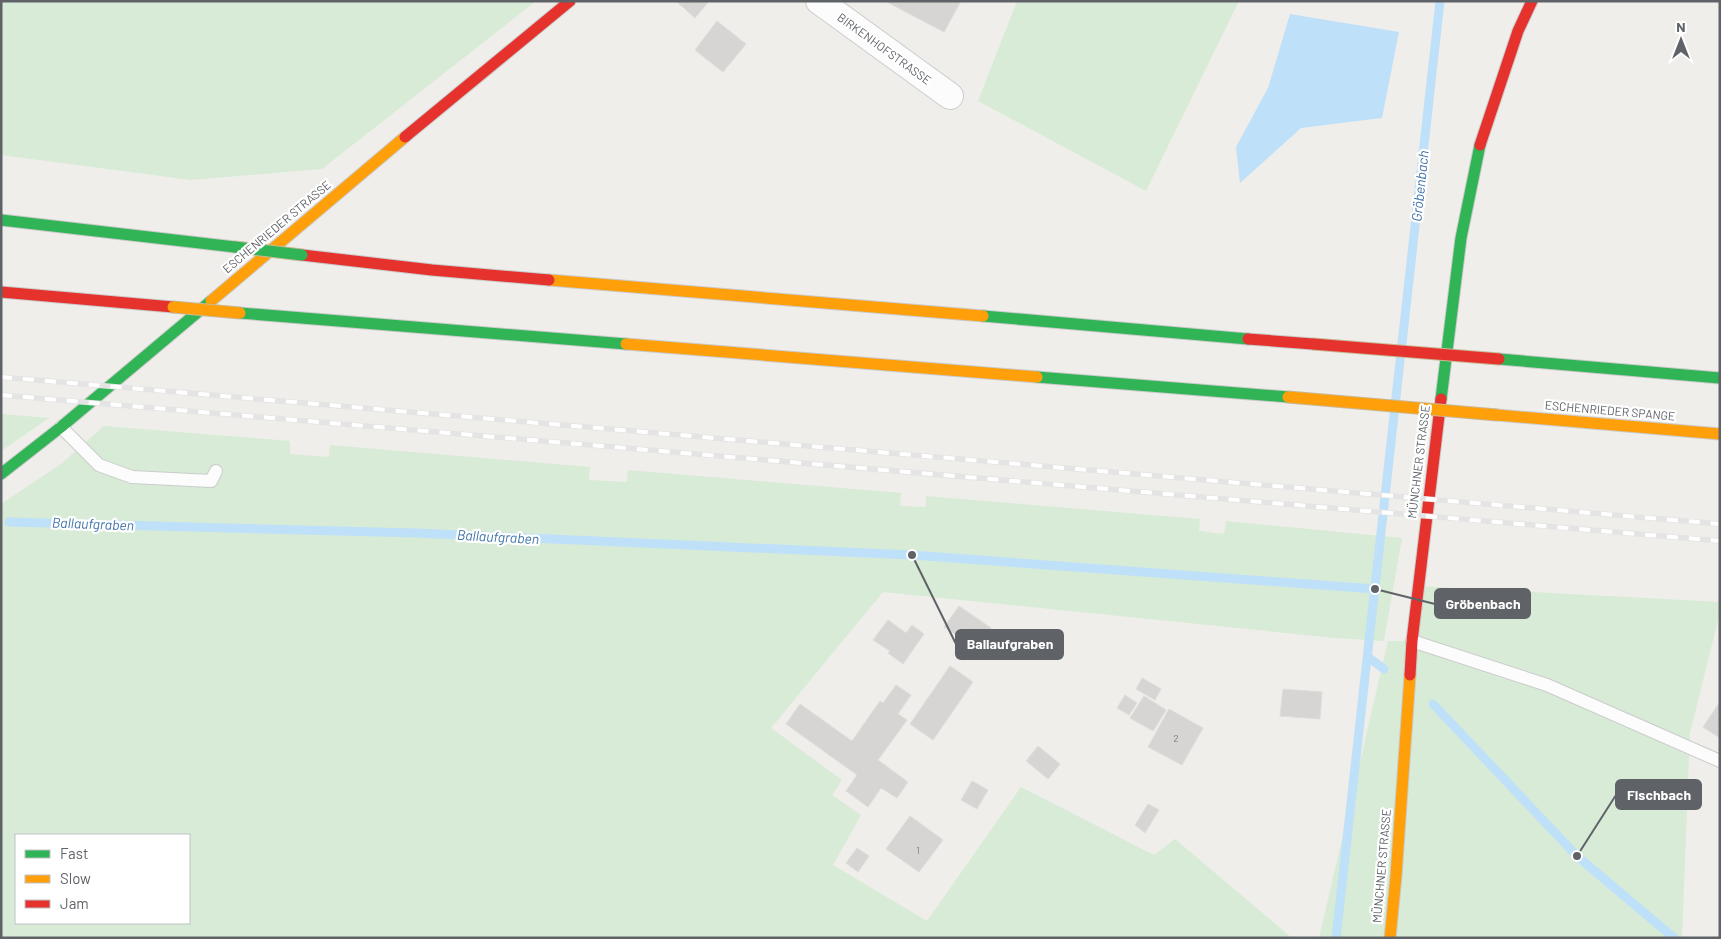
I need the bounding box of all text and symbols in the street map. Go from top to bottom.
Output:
street label: BIRKENHOFSTRASSE [835,10,934,87]
north arrow [1656,15,1706,65]
text: N [1676,18,1686,35]
water label: Gröbenbach [1407,149,1432,222]
street label: ESCHENRIEDER STRASSE [220,177,333,275]
street label: ESCHENRIEDER SPANGE [1544,397,1676,423]
street label: MÜNCHNER STRASSE [1404,404,1432,519]
water label: Ballaufgraben [52,514,134,533]
water label: Ballaufgraben [457,526,540,547]
callout: Gröbenbach [1435,589,1530,618]
text: Gröbenbach [1445,595,1521,612]
callout: Ballaufgraben [956,630,1063,659]
text: Ballaufgraben [967,635,1053,652]
house number: 2 [1173,732,1179,744]
callout: Fischbach [1616,780,1701,809]
text: Fischbach [1627,786,1691,803]
street label: MÜNCHNER STRASSE [1369,808,1393,923]
legend [15,834,190,924]
text: Fast [60,844,88,862]
house number: 1 [916,844,920,856]
text: Slow [60,869,91,887]
text: Jam [60,894,89,912]

